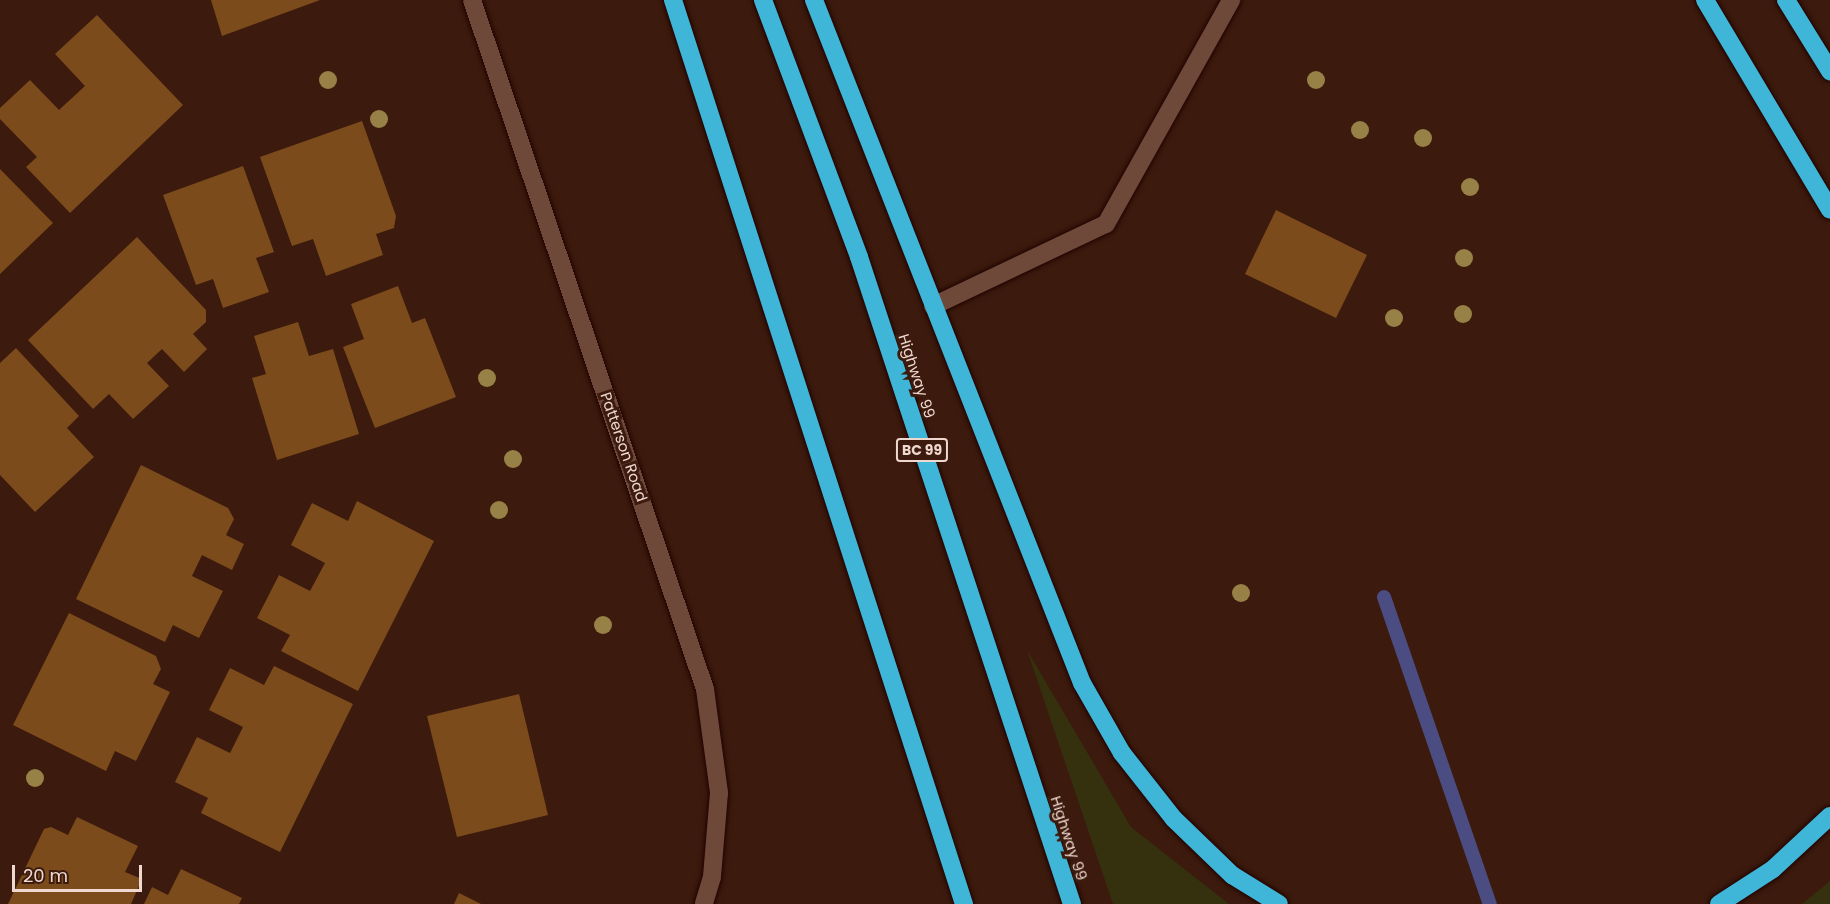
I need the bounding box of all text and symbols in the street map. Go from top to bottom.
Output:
street label: Highway 99 [895,332,939,420]
street label: Patterson Road [597,390,651,504]
road number: BC 99 [895,439,949,461]
street label: Highway 99 [1047,794,1091,882]
scale bar [15,853,146,891]
text: 20 m [23,863,68,888]

